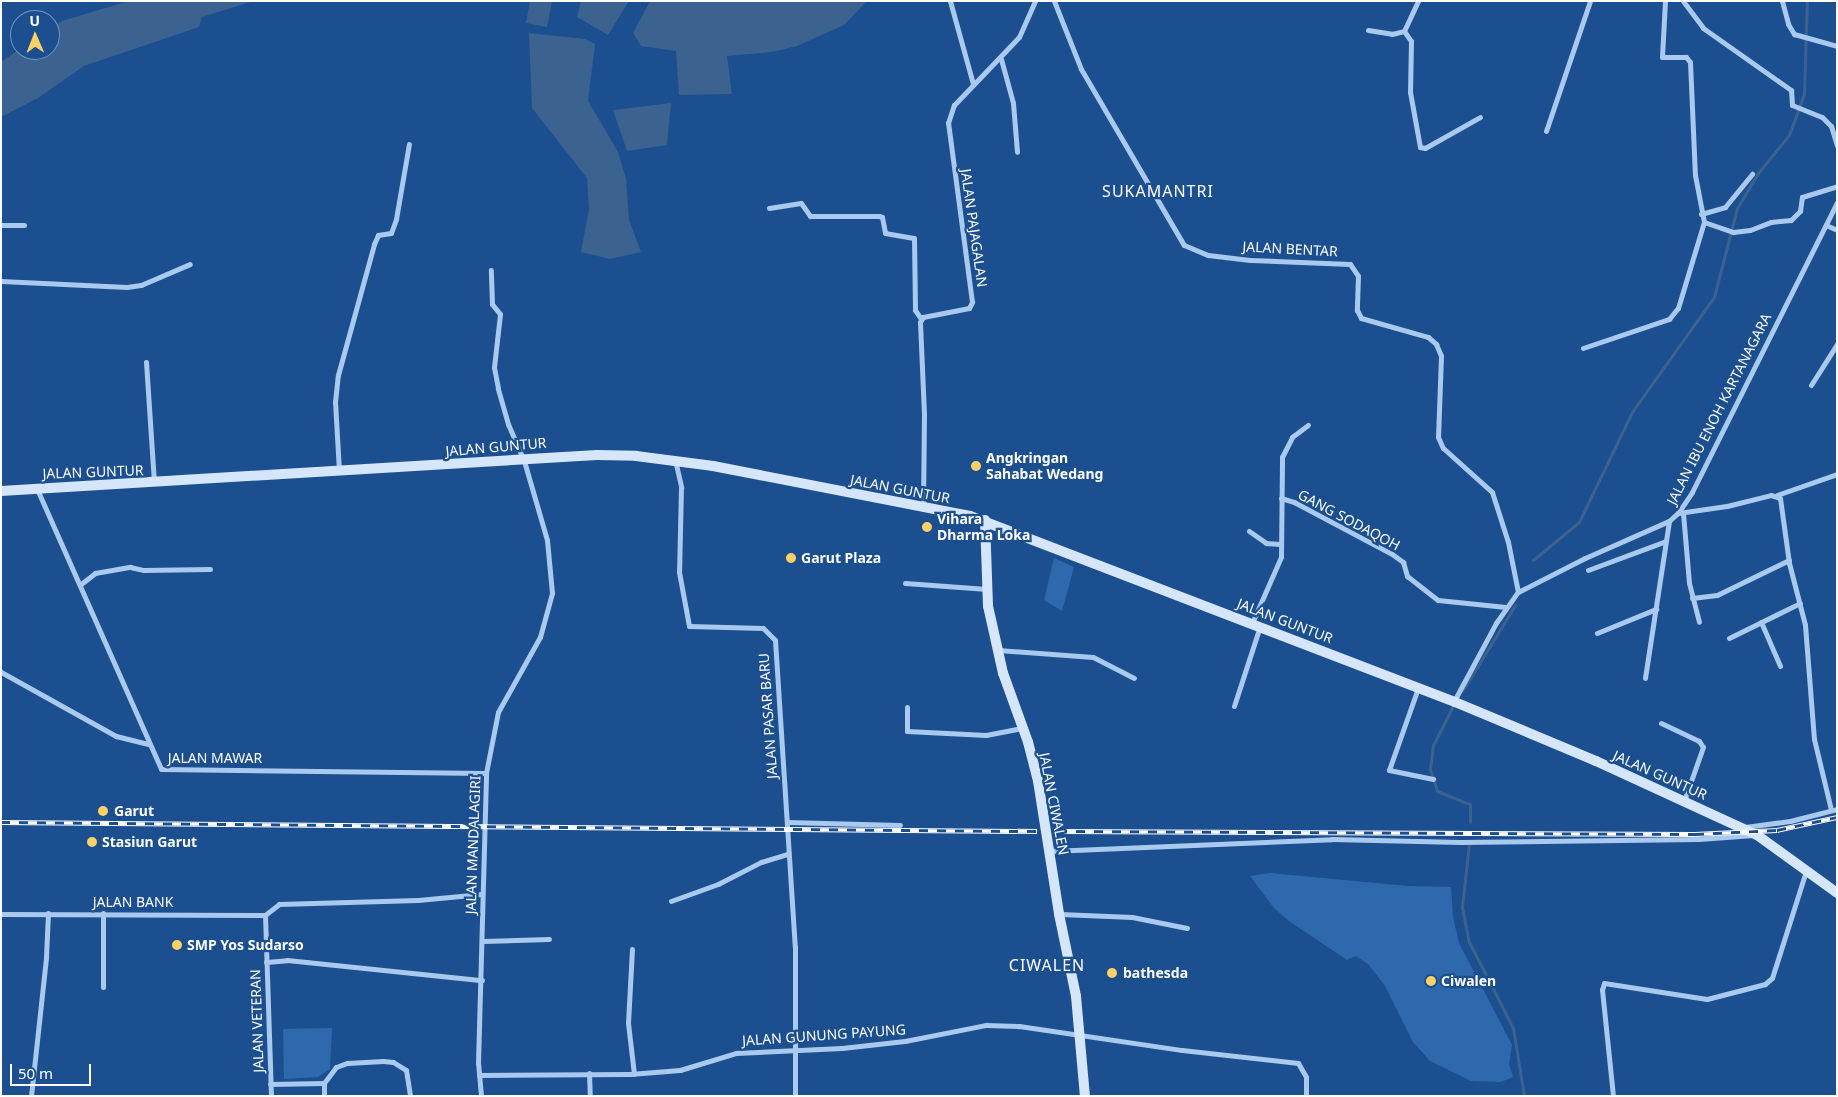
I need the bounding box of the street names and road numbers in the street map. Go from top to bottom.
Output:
street label: JALAN PAJAGALAN [957,168,991,288]
street label: JALAN BENTAR [1242,238,1338,260]
street label: JALAN IBU ENOH KARTANAGARA [1663,310,1775,508]
street label: JALAN GUNTUR [445,434,547,460]
street label: JALAN GUNTUR [42,462,144,482]
street label: JALAN GUNTUR [849,471,951,507]
street label: GANG SODAQOH [1295,486,1403,554]
street label: JALAN GUNTUR [1235,595,1335,647]
street label: JALAN PASAR BARU [755,653,781,779]
street label: JALAN GUNTUR [1610,747,1710,803]
street label: JALAN MAWAR [168,750,262,766]
street label: JALAN CIWALEN [1036,751,1072,857]
street label: JALAN MANDALAGIRI [462,775,484,915]
street label: JALAN BANK [93,894,173,910]
street label: JALAN VETERAN [247,969,267,1073]
street label: JALAN GUNUNG PAYUNG [742,1021,906,1049]

